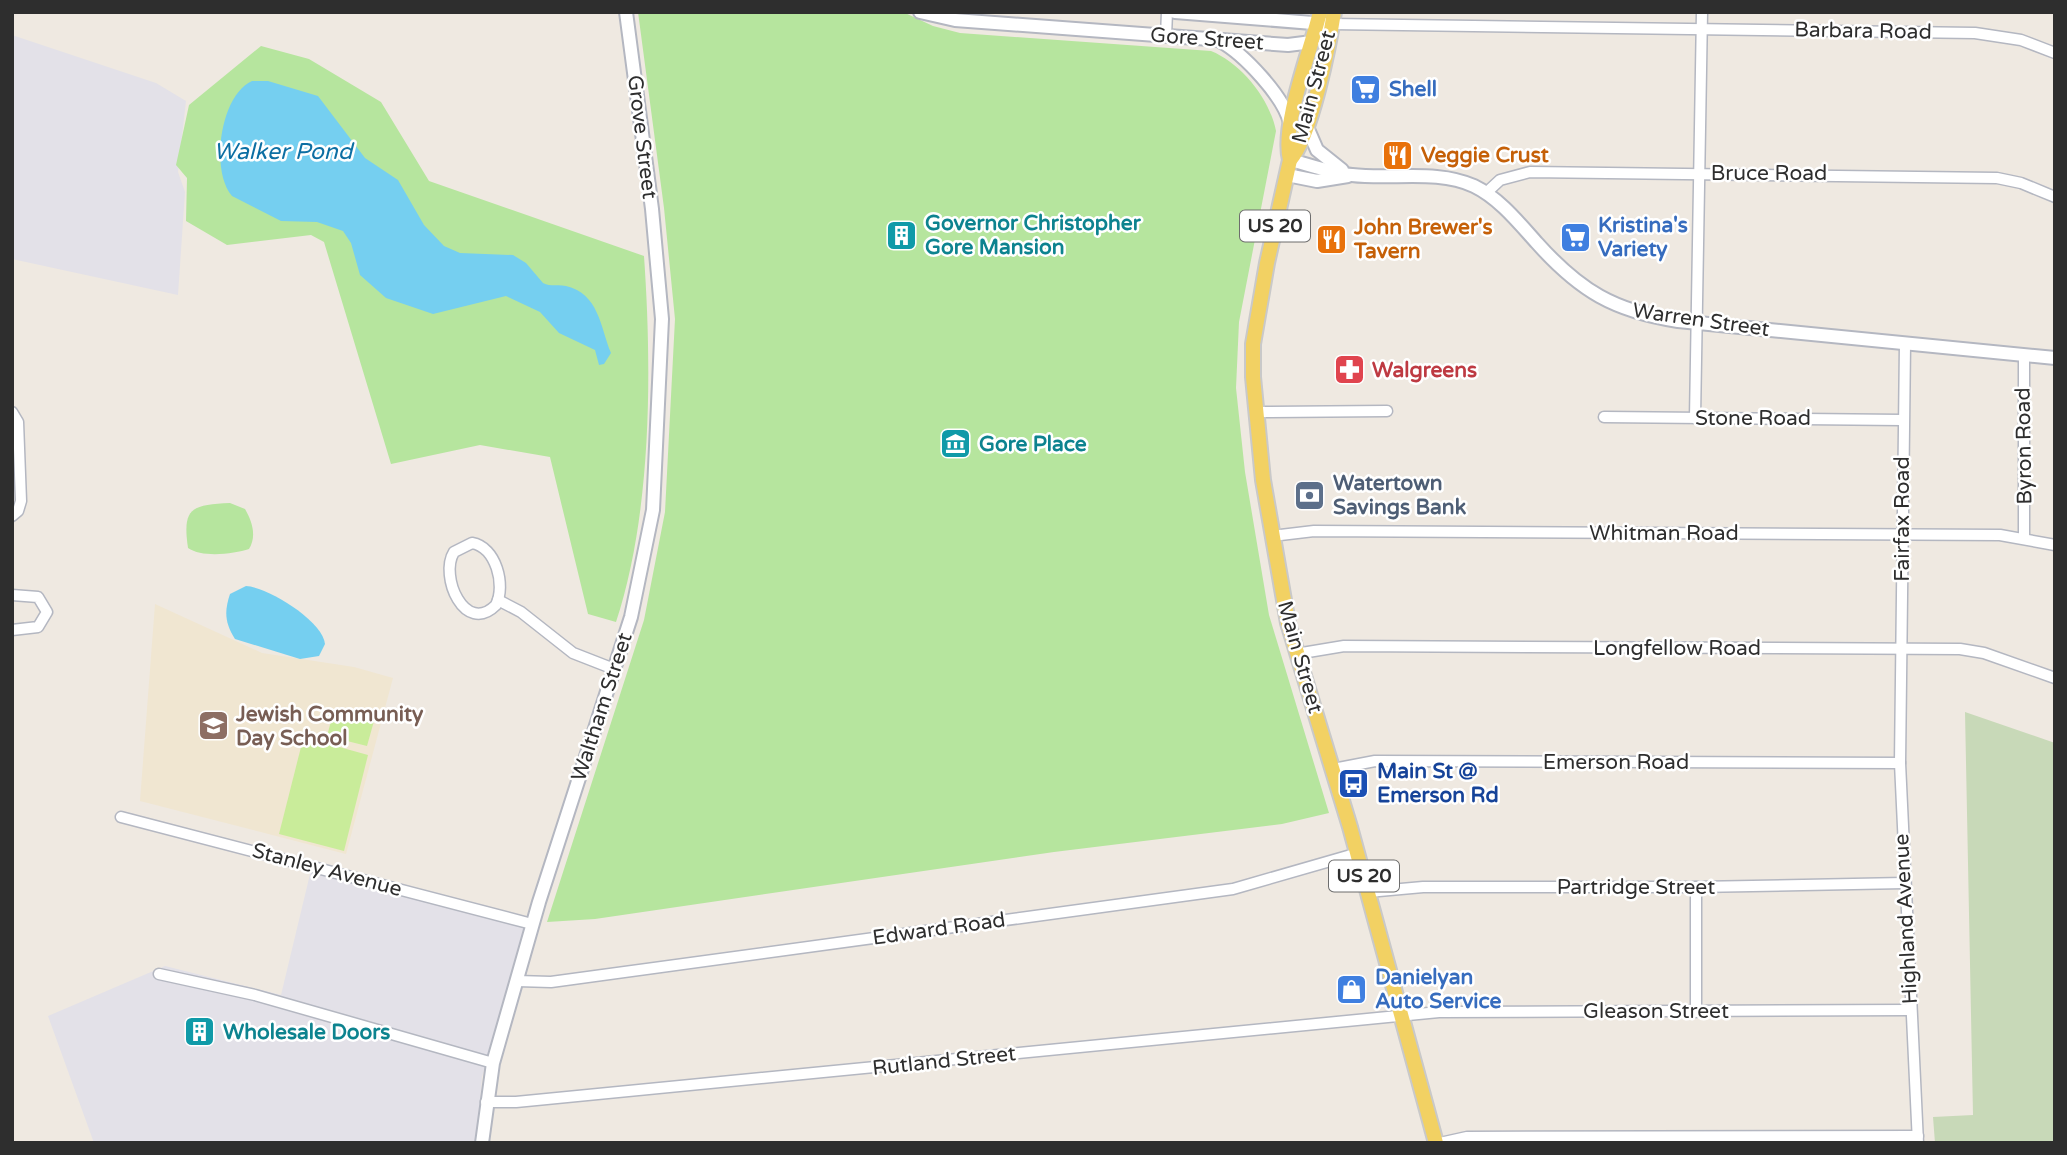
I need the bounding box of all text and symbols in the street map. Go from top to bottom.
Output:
street label: Barbara Road [1794,17,1932,45]
street label: Gore Street [1149,23,1265,55]
street label: Main Street [1287,28,1341,146]
supermarket icon: Shell [1349,72,1383,106]
street label: Grove Street [622,74,662,200]
place label: Shell [1389,77,1437,102]
water label: Walker Pond [214,138,355,166]
restaurant icon: Veggie Crust [1381,138,1415,172]
place label: Veggie Crust [1421,143,1549,168]
street label: Bruce Road [1711,161,1827,186]
road number: US 20 [1240,210,1310,242]
place label: Governor Christopher Gore Mansion [925,211,1142,260]
place label: Kristina's Variety [1598,213,1688,262]
place label: John Brewer's Tavern [1353,215,1493,264]
building icon: Governor Christopher Gore Mansion [885,218,919,252]
supermarket icon: Kristina's Variety [1558,220,1592,254]
restaurant icon: John Brewer's Tavern [1314,222,1348,256]
street label: Warren Street [1631,298,1771,342]
pharmacy icon: Walgreens [1332,353,1366,387]
place label: Walgreens [1372,358,1477,383]
street label: Byron Road [2010,387,2038,505]
street label: Stone Road [1695,406,1811,431]
museum icon: Gore Place [939,427,973,461]
place label: Gore Place [979,432,1087,457]
street label: Fairfax Road [1890,456,1915,582]
place label: Watertown Savings Bank [1333,471,1467,520]
bank icon: Watertown Savings Bank [1293,478,1327,512]
street label: Whitman Road [1589,521,1739,546]
street label: Main Street [1272,598,1328,716]
street label: Waltham Street [566,630,638,784]
street label: Longfellow Road [1593,636,1761,661]
place label: Jewish Community Day School [235,702,424,751]
school or university icon: Jewish Community Day School [196,709,230,743]
street label: Emerson Road [1543,750,1689,775]
place label: Main St @ Emerson Rd [1377,759,1499,808]
bus stop icon: Main St @ Emerson Rd [1337,766,1371,800]
street label: Highland Avenue [1889,833,1923,1005]
street label: Stanley Avenue [249,838,405,902]
road number: US 20 [1329,860,1399,891]
street label: Partridge Street [1557,875,1715,900]
street label: Edward Road [871,907,1007,951]
place label: Danielyan Auto Service [1375,965,1502,1014]
shop icon: Danielyan Auto Service [1335,972,1369,1006]
street label: Gleason Street [1583,999,1729,1024]
building icon: Wholesale Doors [183,1015,217,1049]
place label: Wholesale Doors [223,1020,390,1045]
street label: Rutland Street [871,1041,1017,1081]

